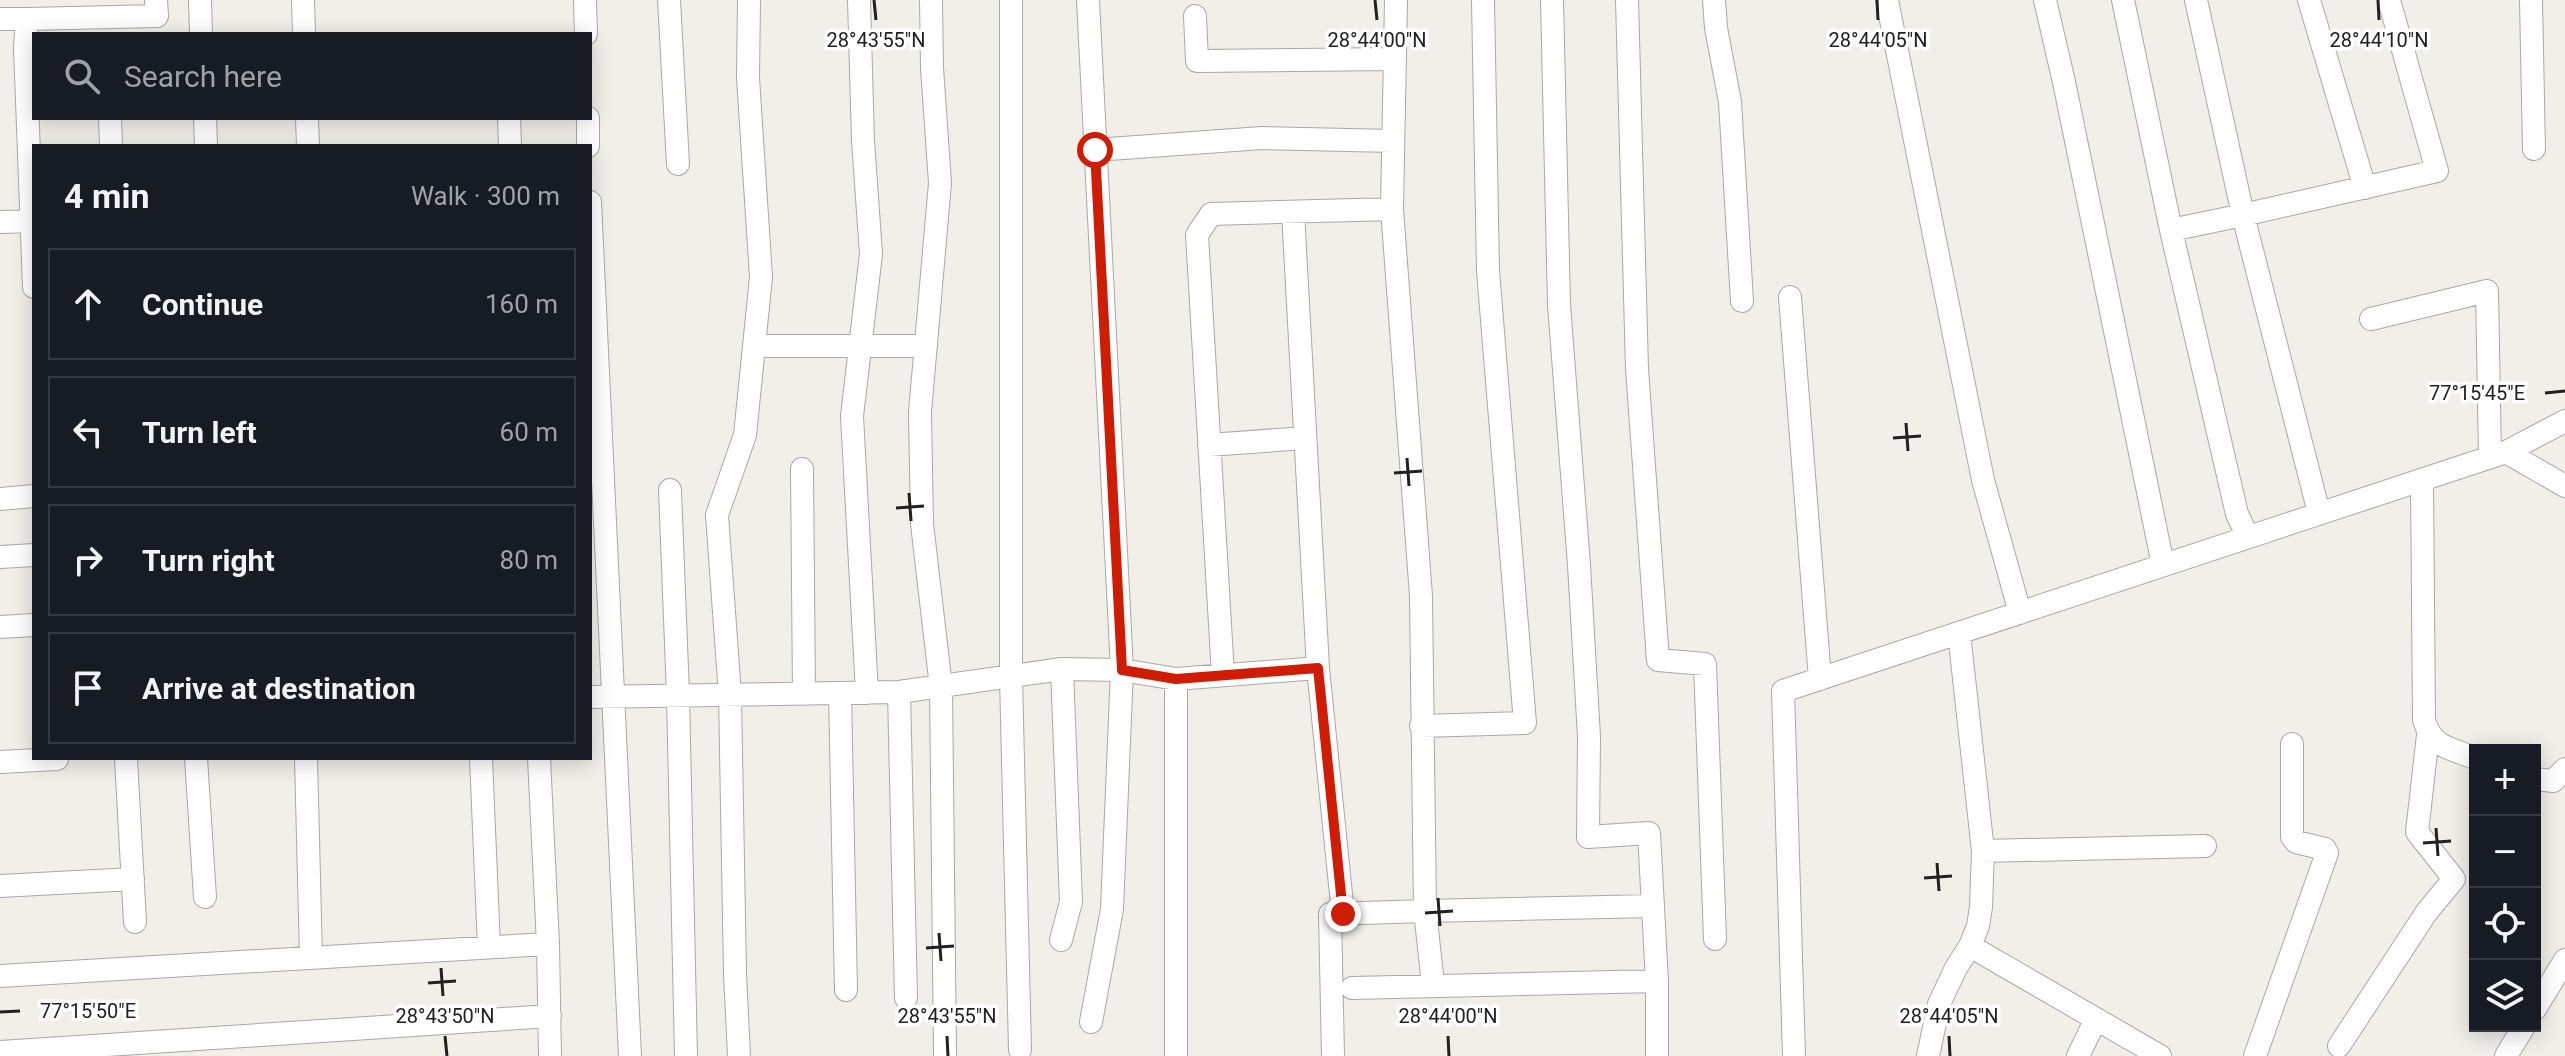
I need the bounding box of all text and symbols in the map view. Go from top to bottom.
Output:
text: 28°43'55"N [826,28,926,52]
text: 28°44'00"N [1327,28,1427,52]
text: 28°44'05"N [1828,28,1928,52]
text: 28°44'10"N [2329,28,2429,52]
search box [32,32,592,120]
icon: search [60,54,104,98]
text: Search here [124,59,282,94]
route start [1077,132,1113,168]
text: 4 min [64,176,149,216]
text: Walk · 300 m [411,181,560,211]
icon: ahead [66,282,110,326]
text: Continue [142,287,263,322]
text: 160 m [485,289,558,319]
text: 77°15'45"E [2429,381,2525,405]
icon: left [66,410,110,454]
text: Turn left [142,415,257,450]
text: 60 m [500,417,558,447]
icon: right [66,538,110,582]
text: Turn right [142,543,275,578]
text: 80 m [500,545,558,575]
icon: arrive [66,666,110,710]
text: Arrive at destination [142,671,416,706]
map controls [2469,744,2541,1032]
button: + [2469,744,2541,816]
button: − [2469,816,2541,888]
button: locate [2469,888,2541,960]
route end [1325,896,1361,932]
button: layers [2469,960,2541,1032]
text: 77°15'50"E [40,999,136,1023]
text: 28°43'50"N [395,1004,495,1028]
text: 28°43'55"N [897,1004,997,1028]
text: 28°44'00"N [1398,1004,1498,1028]
text: 28°44'05"N [1899,1004,1999,1028]

